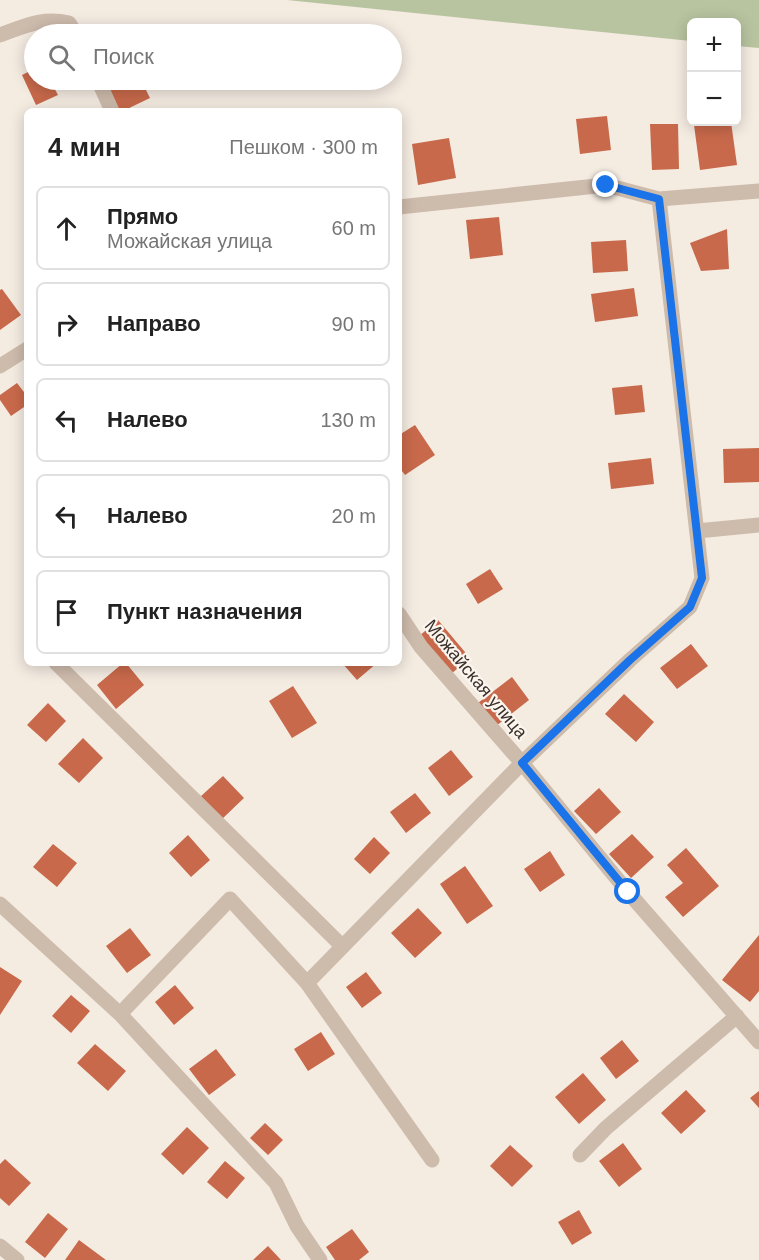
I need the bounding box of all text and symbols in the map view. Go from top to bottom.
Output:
map controls [687,18,741,126]
button: + [687,18,741,72]
search box [24,24,402,90]
icon: search [45,41,78,74]
text: Поиск [93,44,154,69]
button: − [687,72,741,126]
text: 4 мин [48,132,121,162]
text: Пешком · 300 m [229,136,378,158]
route end [592,171,618,197]
text: Прямо [107,204,178,229]
icon: ahead [50,212,83,245]
text: 60 m [332,217,376,239]
text: Можайская улица [107,230,272,252]
icon: right [50,308,83,341]
text: Направо [107,311,201,336]
text: 90 m [332,313,376,335]
icon: left [50,404,83,437]
text: Налево [107,407,188,432]
text: 130 m [320,409,376,431]
icon: left [50,500,83,533]
text: Налево [107,503,188,528]
text: 20 m [332,505,376,527]
icon: arrive [50,596,83,629]
text: Пункт назначения [107,599,303,624]
street label: Можайская улица [421,616,532,743]
route start [614,878,640,904]

